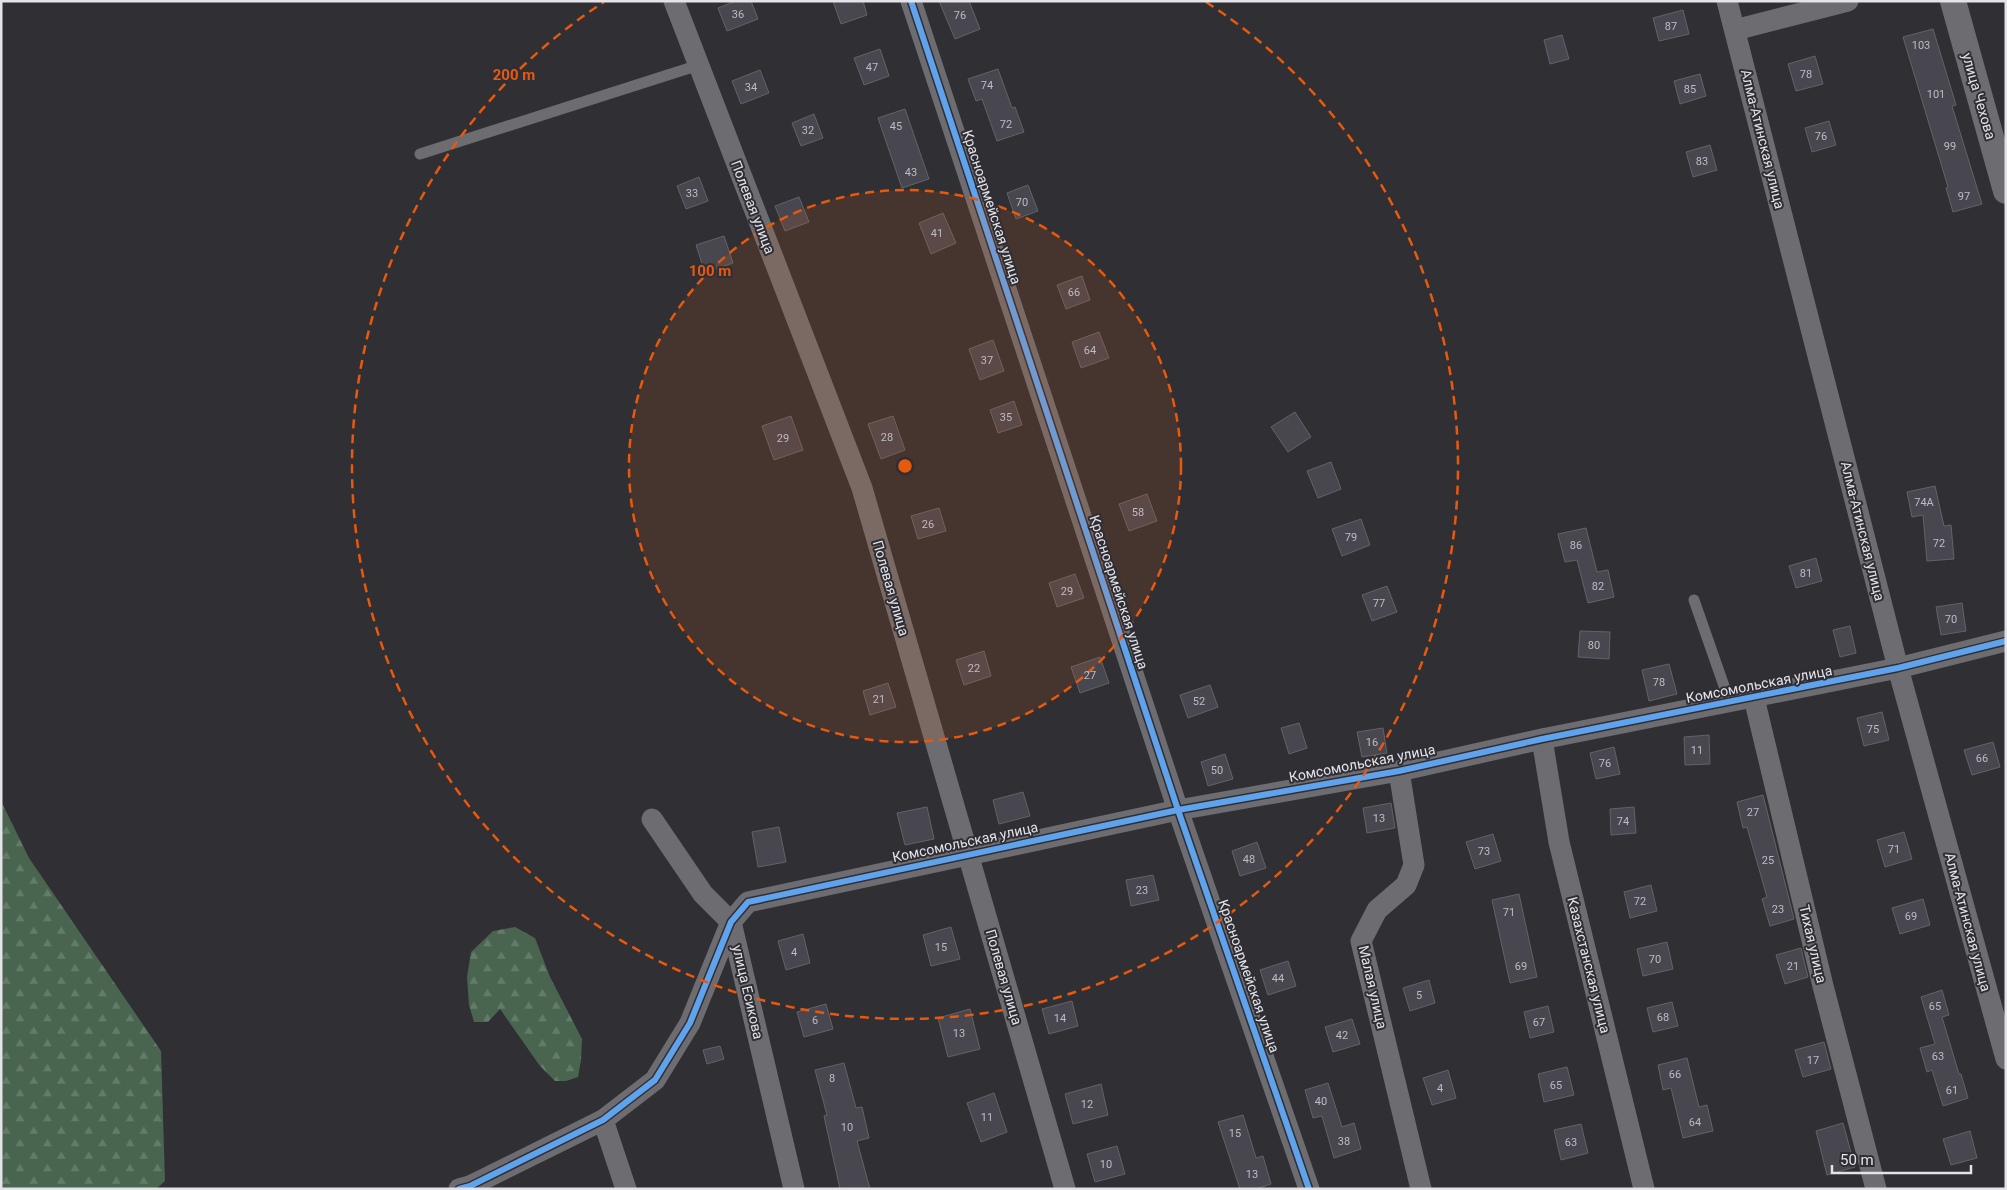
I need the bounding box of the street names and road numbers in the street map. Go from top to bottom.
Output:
street label: улица Чехова [1959,51,1999,141]
street label: Алма-Атинская улица [1738,68,1788,210]
street label: Красноармейская улица [959,128,1025,286]
street label: Полевая улица [728,158,778,256]
street label: Алма-Атинская улица [1838,460,1888,602]
street label: Красноармейская улица [1086,513,1152,671]
street label: Полевая улица [870,538,912,638]
street label: Комсомольская улица [1685,662,1833,706]
street label: Комсомольская улица [1288,741,1436,785]
street label: Комсомольская улица [891,819,1039,865]
street label: Алма-Атинская улица [1942,851,1994,993]
street label: Казахстанская улица [1564,895,1614,1035]
street label: Красноармейская улица [1215,897,1283,1055]
street label: Тихая улица [1796,903,1830,985]
street label: Полевая улица [983,927,1025,1027]
street label: улица Есикова [729,943,767,1041]
street label: Малая улица [1356,944,1390,1030]

